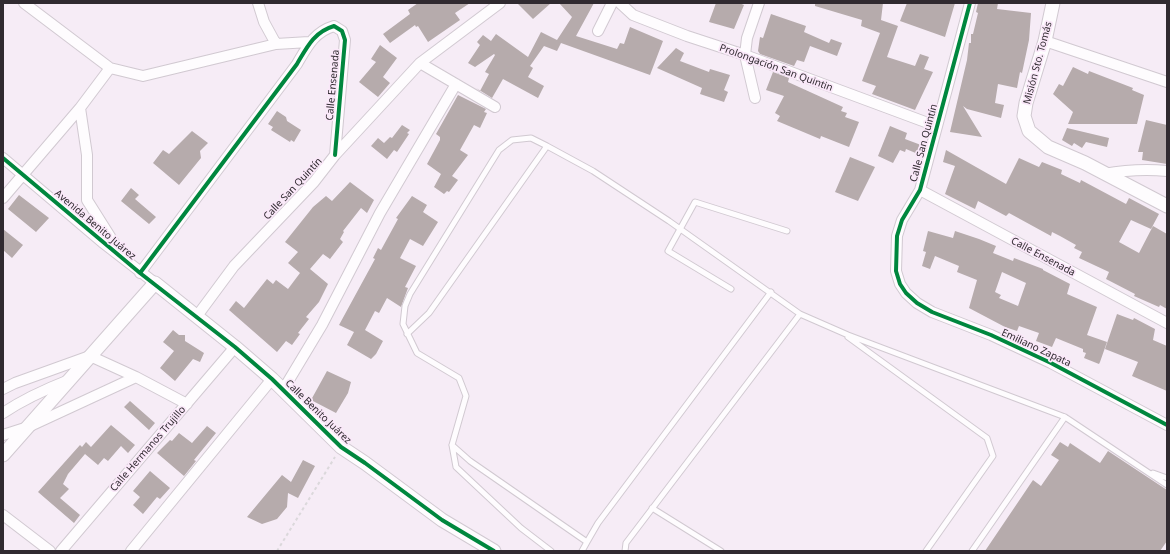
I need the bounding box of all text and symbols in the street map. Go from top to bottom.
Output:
street label: Misión Sto. Tomás [1021,20,1055,106]
street label: Prolongación San Quintin [718,42,834,94]
street label: Calle Ensenada [324,49,342,121]
street label: Calle San Quintín [908,103,940,183]
street label: Calle San Quintín [261,156,325,222]
street label: Avenida Benito Juárez [52,188,138,262]
street label: Calle Ensenada [1009,235,1077,279]
street label: Emiliano Zapata [999,327,1073,369]
street label: Calle Benito Juárez [282,377,354,447]
street label: Calle Hermanos Trujillo [108,404,188,494]

